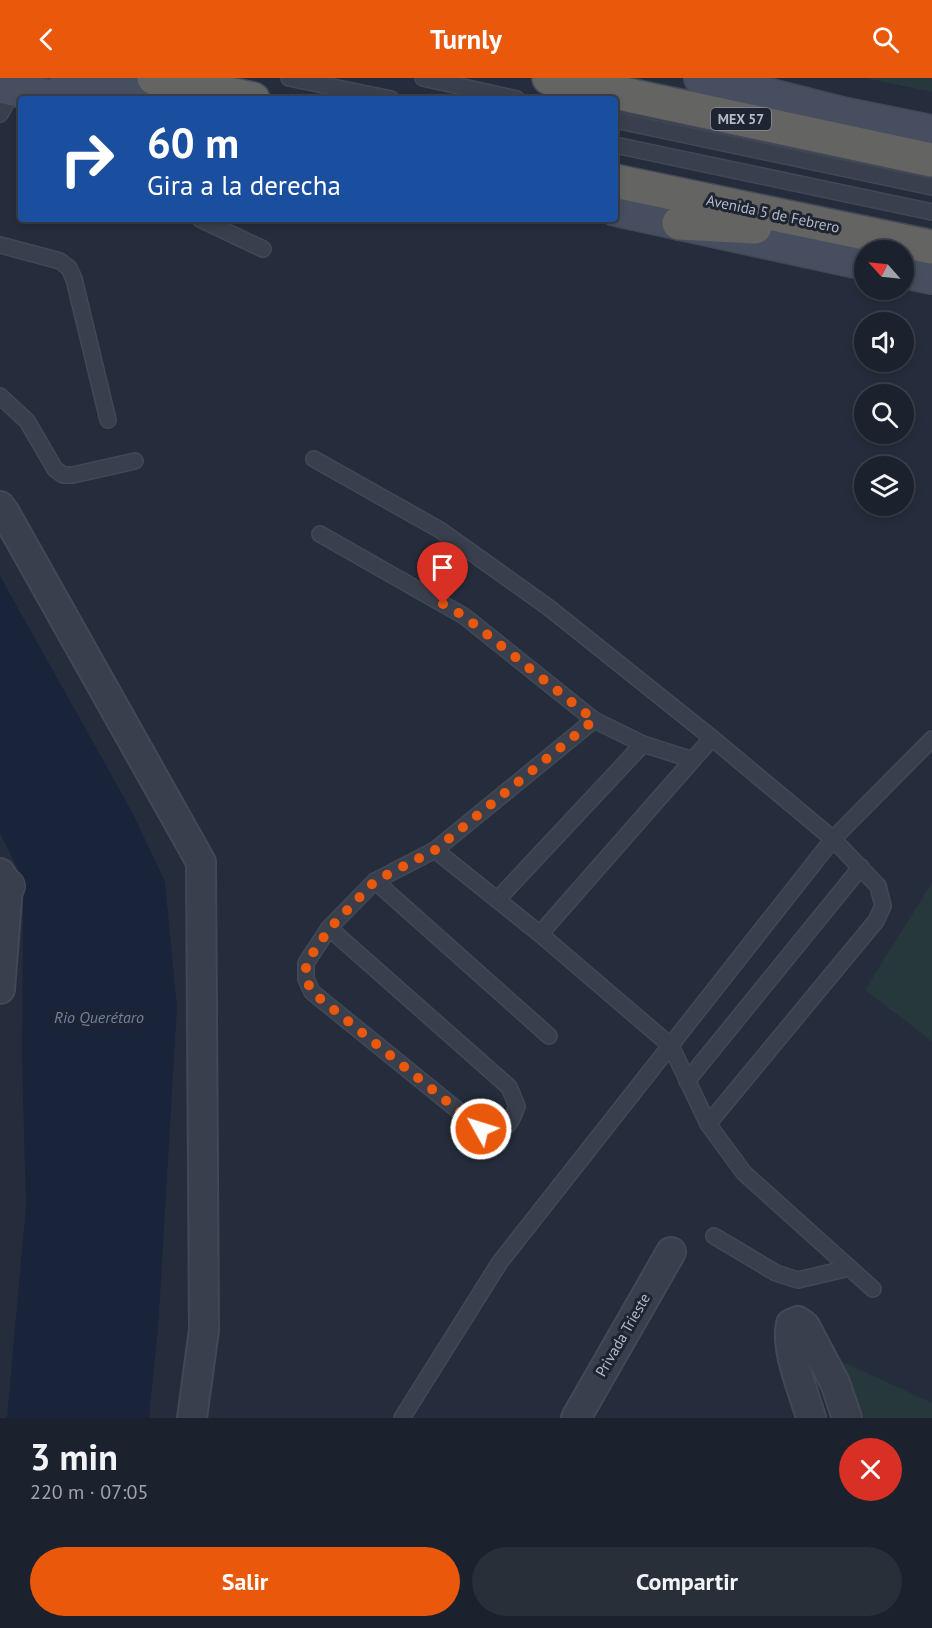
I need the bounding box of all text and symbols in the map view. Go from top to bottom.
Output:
text: Turnly [430,22,502,56]
icon: back [30,23,63,56]
icon: search [869,23,902,56]
road number: MEX 57 [711,108,771,130]
text: 60 m [147,115,239,170]
icon: right [48,120,126,198]
text: Gira a la derecha [147,168,341,202]
street label: Avenida 5 de Febrero [705,190,842,237]
north arrow [854,240,914,300]
map controls [854,240,914,516]
button: sound [854,312,914,372]
button: search [854,384,914,444]
button: layers [854,456,914,516]
pin [417,542,468,604]
icon: arrive [426,551,459,584]
water label: Rio Querétaro [54,1007,144,1027]
position arrow [449,1097,513,1161]
street label: Privada Trieste [591,1290,654,1380]
text: 3 min [30,1433,118,1480]
button: close [839,1438,902,1501]
text: 220 m · 07:05 [30,1479,148,1505]
button: Salir [30,1547,460,1616]
button: Compartir [472,1547,902,1616]

